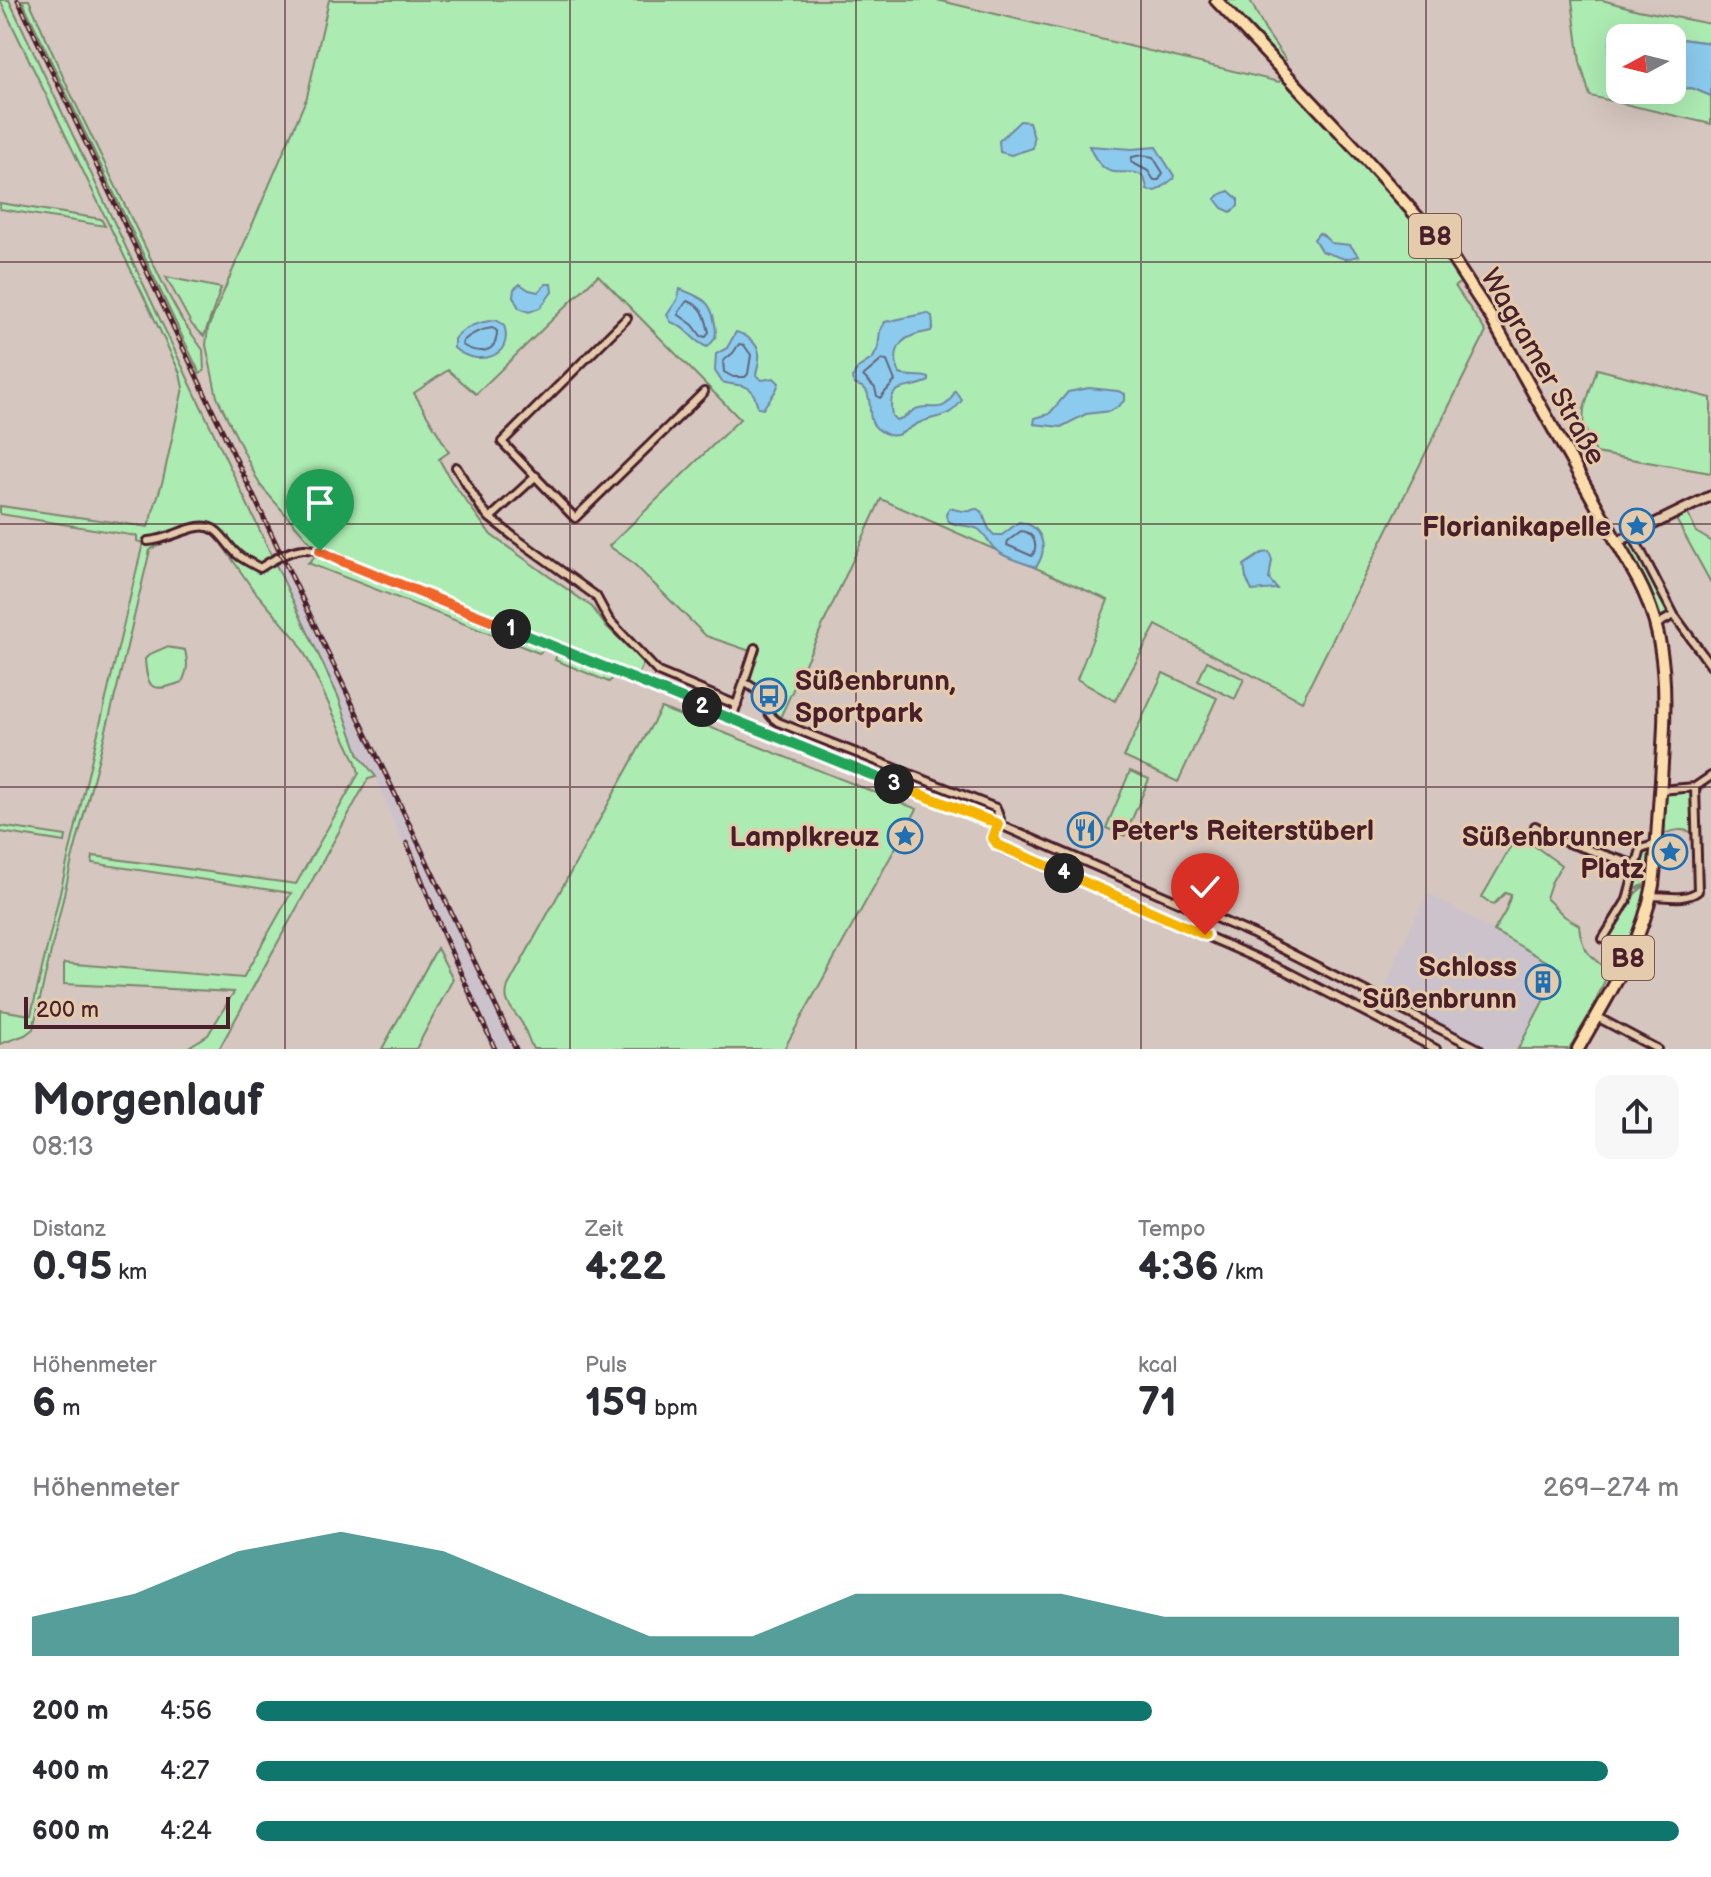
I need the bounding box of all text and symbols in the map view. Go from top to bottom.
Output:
north arrow [1606,24,1686,104]
map controls [1606,24,1686,104]
road number: B8 [1409,214,1461,258]
street label: Wagramer Straße [1473,263,1612,471]
pin [286,469,354,551]
icon: arrive [298,481,342,525]
place icon: Florianikapelle [1618,507,1656,545]
place label: Florianikapelle [1422,511,1611,544]
pin: 1 [491,609,531,649]
text: 1 [506,615,516,642]
place label: Süßenbrunn, Sportpark [795,665,956,730]
bus stop icon: Süßenbrunn, Sportpark [750,677,788,715]
pin: 2 [682,687,722,727]
text: 2 [695,693,709,720]
pin: 3 [874,764,914,804]
text: 3 [888,770,900,797]
restaurant icon: Peter's Reiterstüberl [1066,811,1104,849]
place label: Peter's Reiterstüberl [1111,815,1374,848]
place icon: Lamplkreuz [886,817,924,855]
place label: Lamplkreuz [730,821,879,854]
place label: Süßenbrunner Platz [1462,821,1645,886]
place icon: Süßenbrunner Platz [1651,833,1689,871]
pin: 4 [1044,853,1084,893]
pin [1171,853,1239,935]
text: 4 [1058,859,1070,886]
icon: check [1183,865,1227,909]
road number: B8 [1602,936,1654,980]
place label: Schloss Süßenbrunn [1362,951,1517,1016]
building icon: Schloss Süßenbrunn [1524,963,1562,1001]
scale bar [24,993,230,1029]
text: 200 m [36,997,99,1024]
text: Morgenlauf [32,1075,264,1128]
button: share [1595,1075,1679,1159]
text: 08:13 [32,1132,94,1163]
text: Distanz [32,1216,106,1243]
text: Zeit [585,1216,623,1243]
text: Tempo [1138,1216,1205,1243]
text: 0.95 [32,1243,112,1291]
text: 4:22 [585,1243,666,1291]
text: 4:36 [1138,1243,1219,1291]
text: km [112,1259,147,1286]
text: /km [1219,1259,1264,1286]
text: Höhenmeter [32,1352,156,1379]
text: Puls [585,1352,627,1379]
text: kcal [1138,1352,1177,1379]
text: 6 [32,1379,56,1427]
text: 159 [585,1379,648,1427]
text: 71 [1138,1379,1177,1427]
text: m [56,1395,80,1422]
text: bpm [648,1395,698,1422]
text: Höhenmeter [32,1473,179,1504]
text: 269–274 m [1543,1473,1679,1504]
text: 200 m [32,1696,109,1727]
text: 4:56 [160,1696,212,1727]
text: 400 m [32,1756,109,1787]
text: 4:27 [160,1756,209,1787]
text: 600 m [32,1816,109,1847]
text: 4:24 [160,1816,212,1847]

